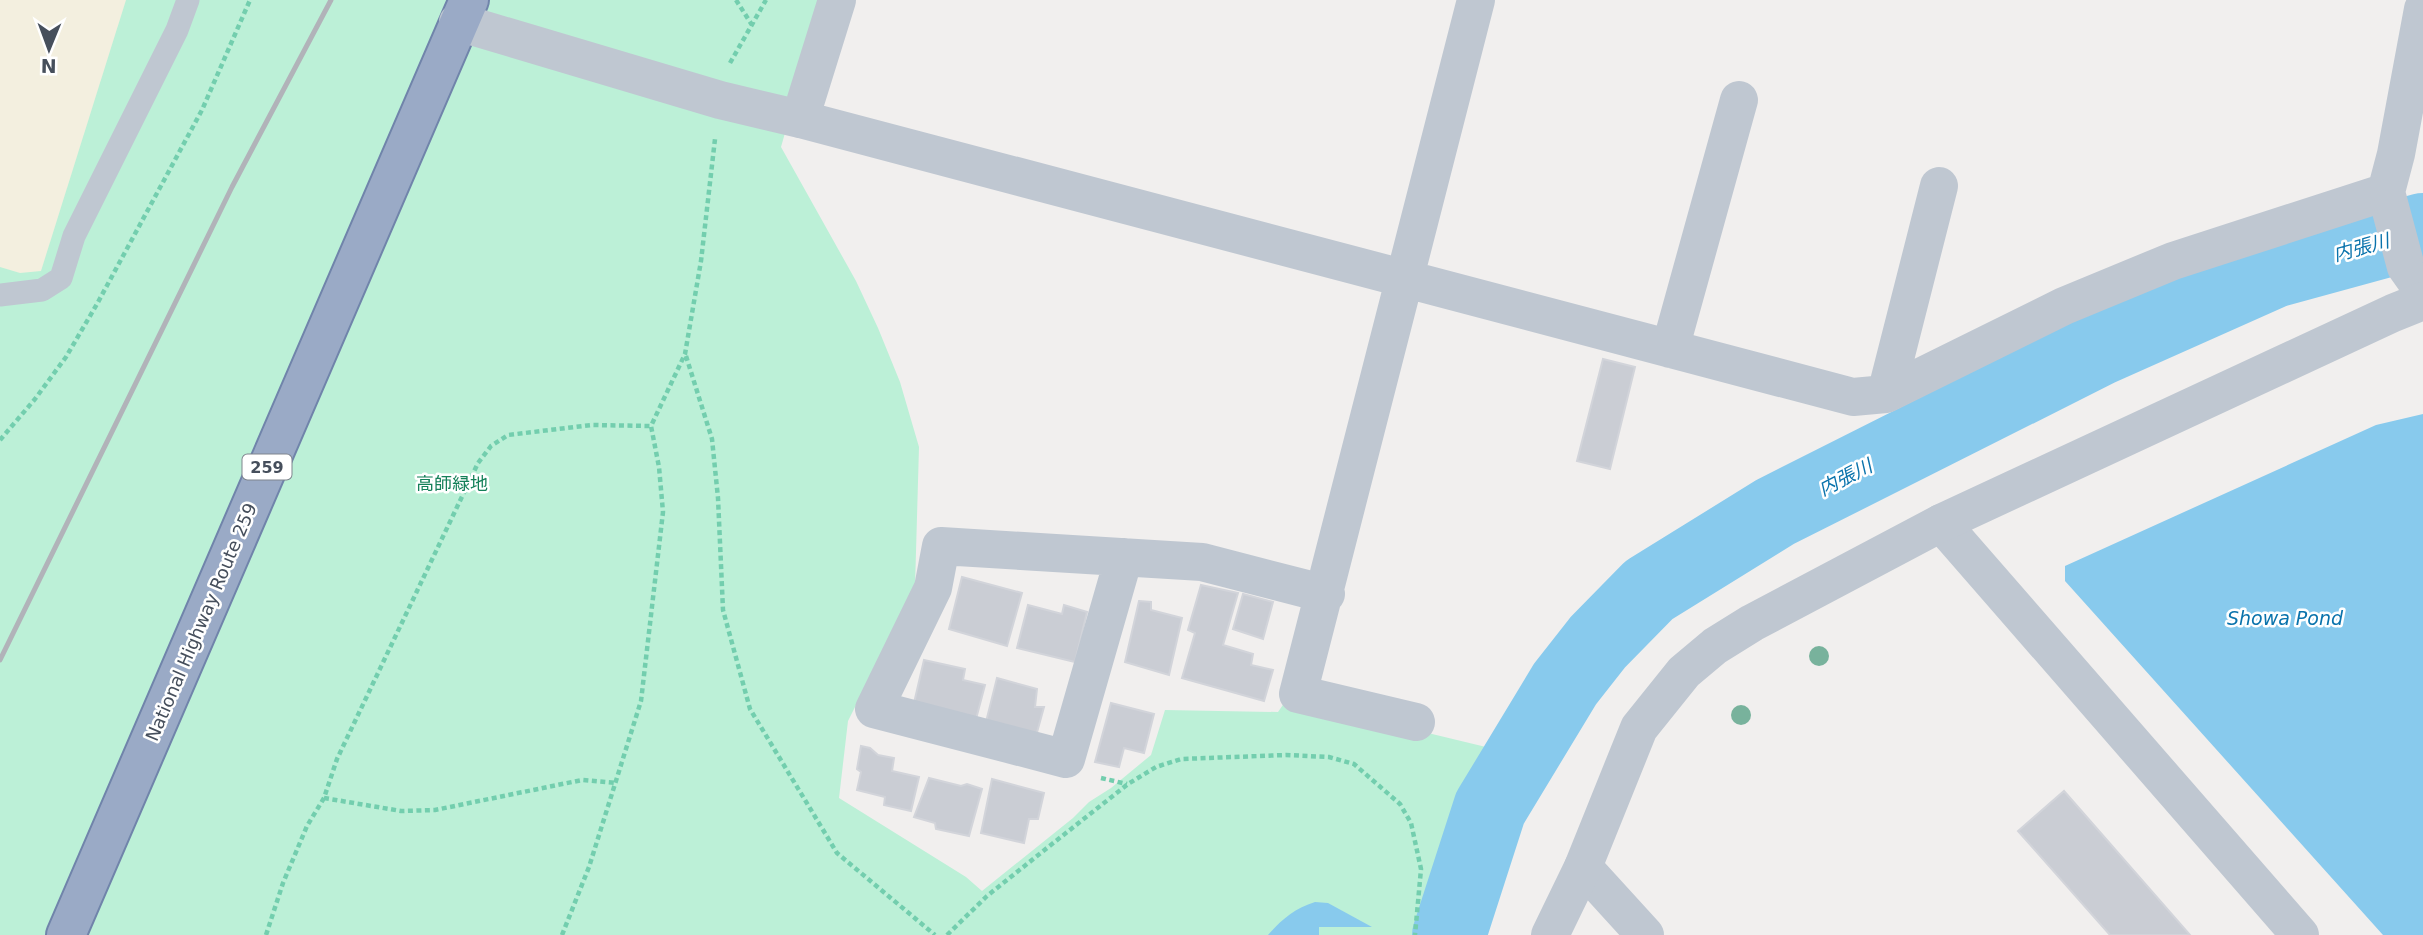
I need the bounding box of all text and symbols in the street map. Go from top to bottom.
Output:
north arrow [14,14,84,84]
text: N [41,55,57,77]
water label: 内張川 [2331,228,2393,265]
water label: 内張川 [1815,453,1877,500]
road number: 259 [243,454,292,480]
park label: 高師緑地 [416,473,488,494]
street label: National Highway Route 259 [141,500,261,744]
water label: Showa Pond [2227,607,2344,629]

